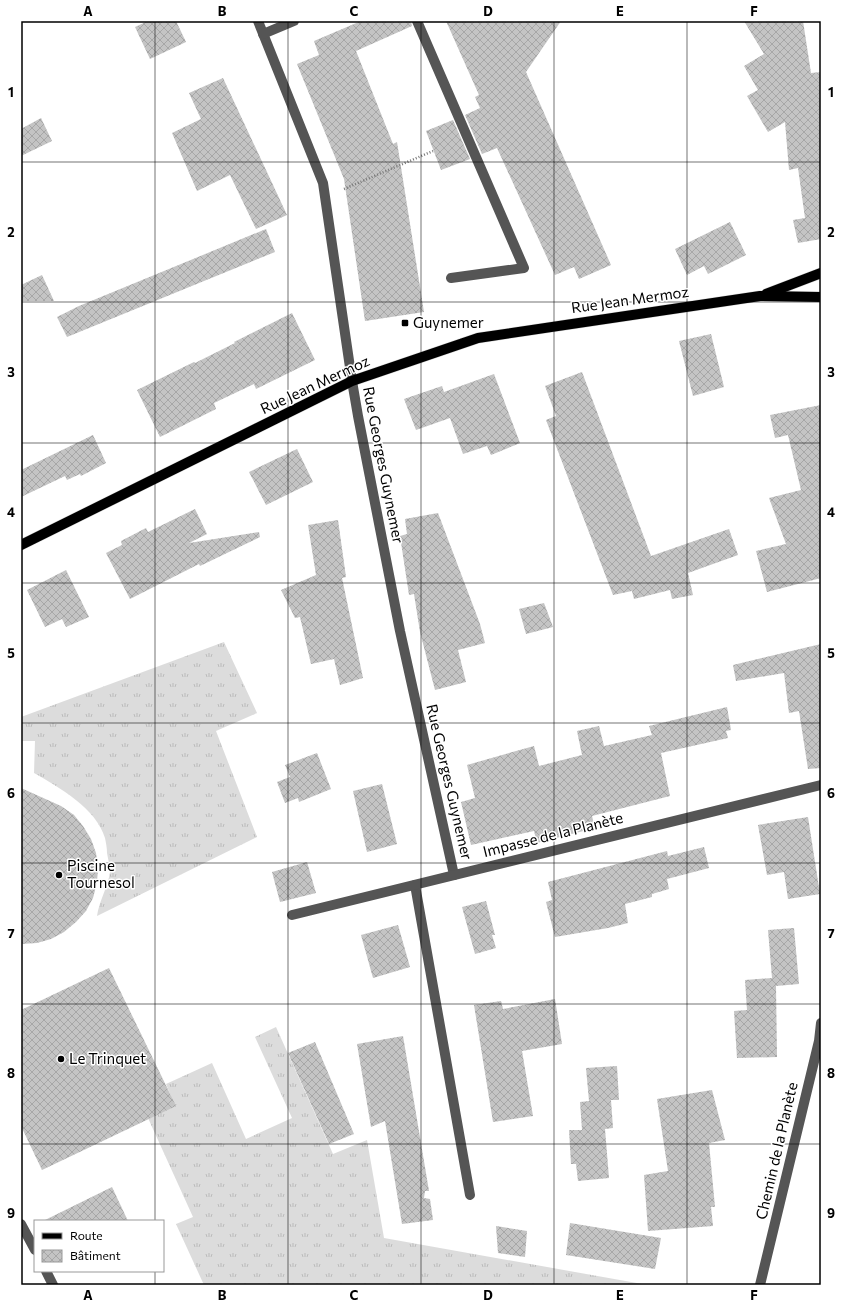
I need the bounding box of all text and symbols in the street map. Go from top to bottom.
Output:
text: A [83,3,93,19]
text: B [218,3,227,19]
text: C [350,3,359,19]
text: D [483,3,493,19]
text: E [616,3,624,19]
text: F [750,3,758,19]
text: 1 [8,84,14,100]
text: 1 [828,84,834,100]
text: 2 [7,224,15,240]
text: 2 [827,224,835,240]
street label: Rue Jean Mermoz [570,282,690,316]
place label: Guynemer [413,313,484,331]
marker: Guynemer [400,318,410,328]
street label: Rue Jean Mermoz [257,351,372,417]
text: 3 [7,364,15,380]
text: 3 [827,364,835,380]
street label: Rue Georges Guynemer [360,385,408,545]
text: 4 [7,504,15,520]
text: 4 [827,504,835,520]
text: 5 [7,645,15,661]
text: 5 [827,645,835,661]
street label: Rue Georges Guynemer [423,702,477,861]
text: 6 [7,785,15,801]
text: 6 [827,785,835,801]
street label: Impasse de la Planète [481,808,625,860]
place label: Piscine Tournesol [67,856,135,891]
marker: Piscine Tournesol [54,870,64,880]
text: 7 [7,925,15,941]
text: 7 [827,925,835,941]
place label: Le Trinquet [69,1049,146,1067]
marker: Le Trinquet [56,1054,66,1064]
text: 8 [7,1065,15,1081]
text: 8 [827,1065,835,1081]
street label: Chemin de la Planète [751,1080,801,1221]
text: 9 [7,1205,15,1221]
text: 9 [827,1205,835,1221]
legend [34,1220,164,1272]
text: Route [70,1228,103,1242]
text: Bâtiment [70,1248,121,1262]
text: A [83,1287,93,1303]
text: B [218,1287,227,1303]
text: C [350,1287,359,1303]
text: D [483,1287,493,1303]
text: E [616,1287,624,1303]
text: F [750,1287,758,1303]

